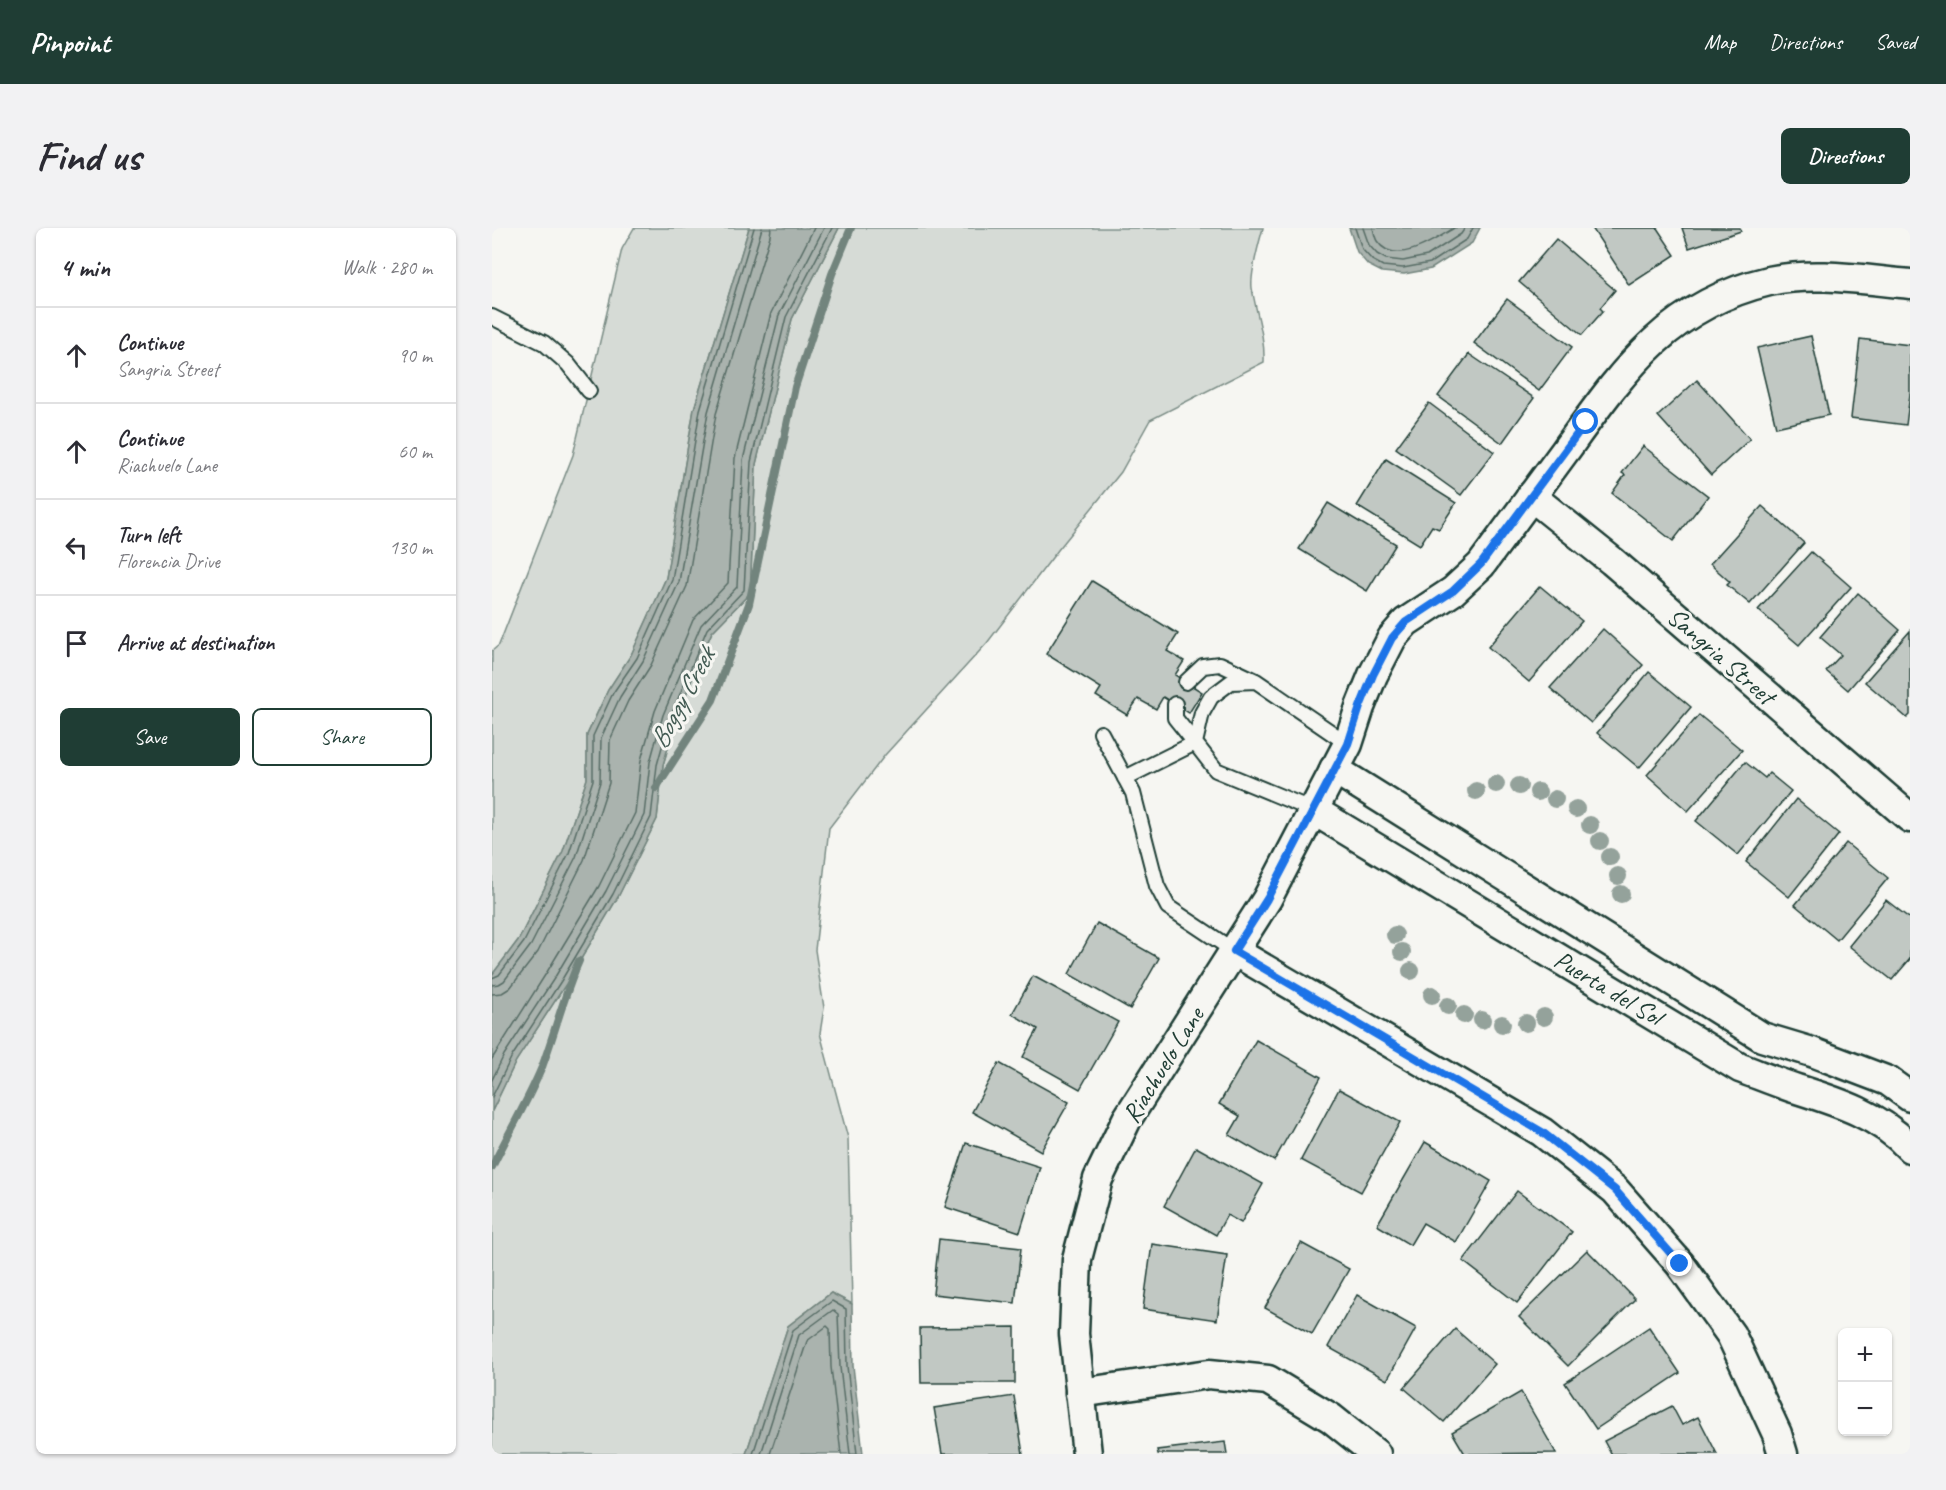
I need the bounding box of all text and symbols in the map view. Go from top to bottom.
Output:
text: Pinpoint [30,25,110,60]
text: Map [1704,29,1736,55]
text: Directions [1769,29,1842,55]
text: Saved [1875,29,1916,55]
button: Directions [1781,128,1910,184]
text: Find us [36,130,141,183]
text: 4 min [60,251,110,284]
text: Walk · 280 m [342,255,432,280]
text: Continue [117,329,183,357]
icon: ahead [60,339,93,372]
text: 90 m [398,343,432,368]
text: Sangria Street [117,357,219,382]
route start [1572,408,1598,434]
text: Continue [117,425,183,453]
icon: ahead [60,435,93,468]
text: 60 m [398,439,432,464]
text: Riachuelo Lane [117,453,217,478]
text: Turn left [117,521,181,549]
icon: left [60,531,93,564]
text: 130 m [389,535,432,560]
text: Florencia Drive [117,549,220,574]
street label: Sangria Street [1660,600,1784,714]
icon: arrive [60,627,93,660]
text: Arrive at destination [117,629,274,657]
water label: Boggy Creek [641,638,724,754]
button: Save [60,708,240,766]
button: Share [252,708,432,766]
street label: Puerta del Sol [1548,943,1672,1035]
street label: Riachuelo Lane [1115,999,1213,1129]
route end [1666,1250,1692,1276]
map controls [1838,1328,1892,1436]
button: + [1838,1328,1892,1382]
button: − [1838,1382,1892,1436]

